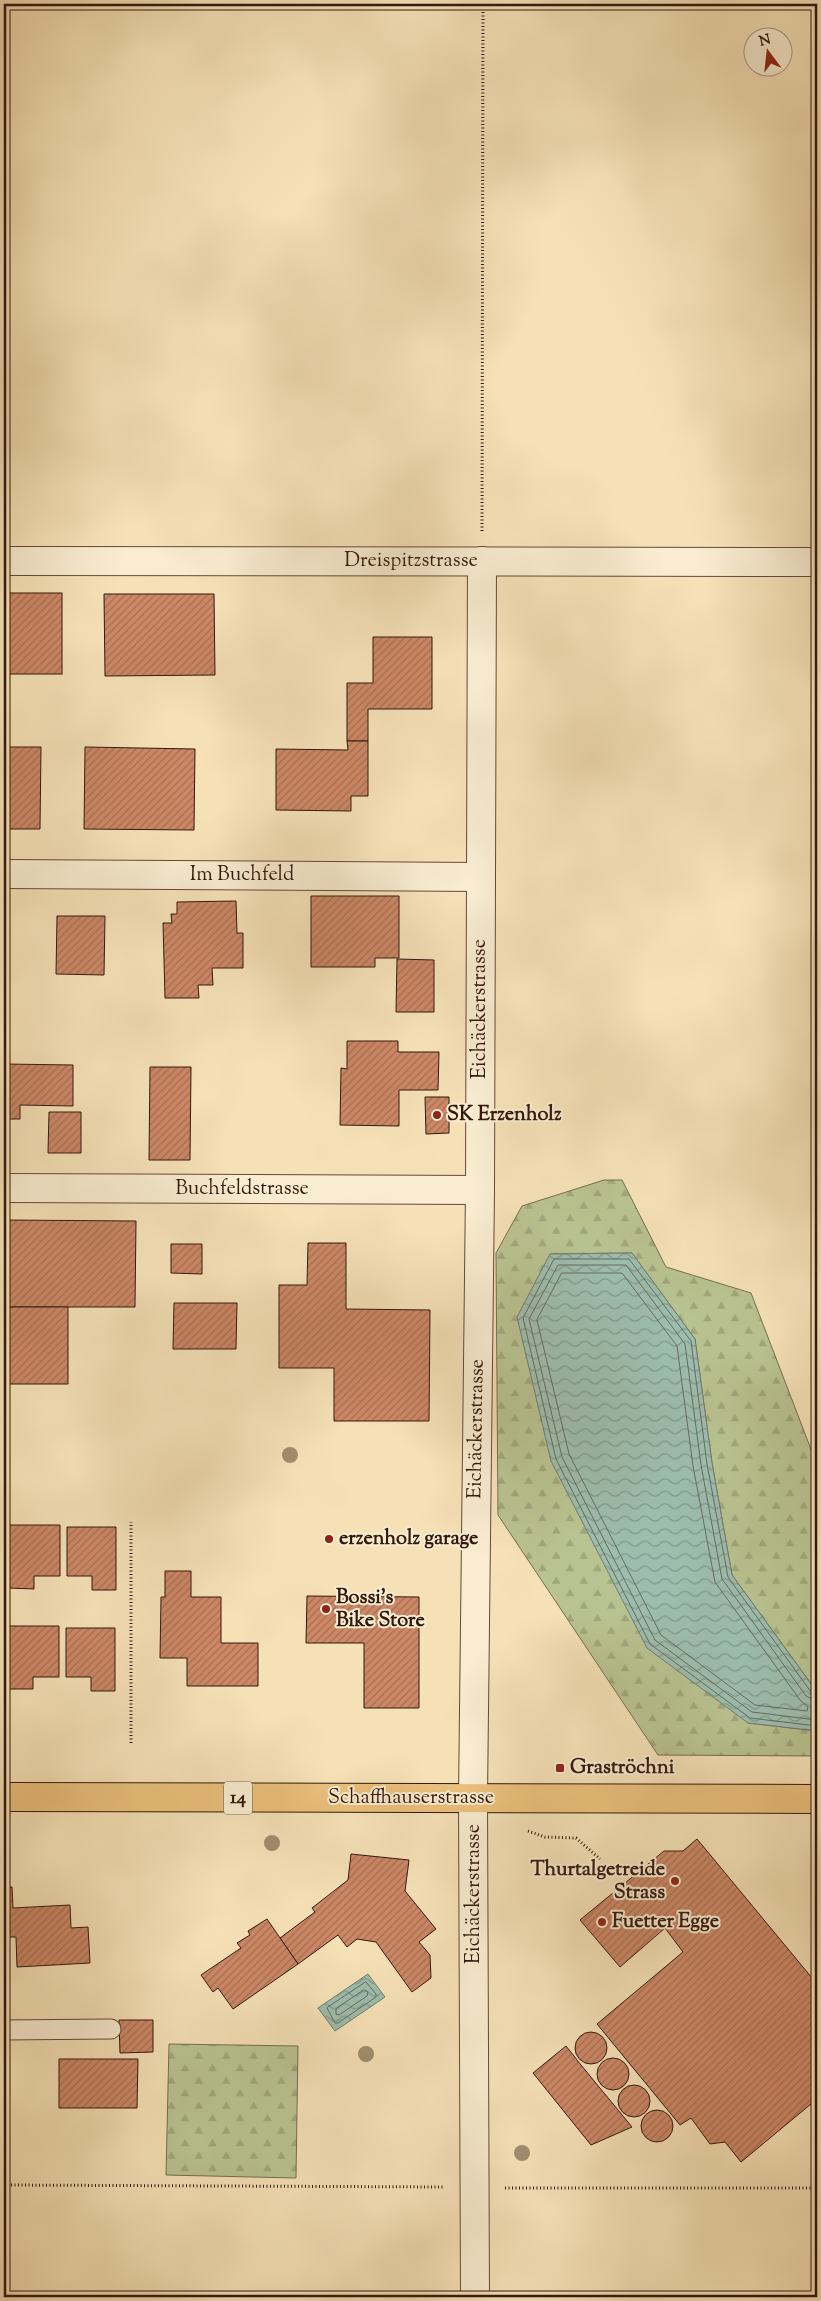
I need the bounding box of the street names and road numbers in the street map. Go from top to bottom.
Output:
street label: Dreispitzstrasse [344,547,478,576]
street label: Im Buchfeld [190,861,294,890]
street label: Eichäckerstrasse [466,939,495,1079]
street label: Buchfeldstrasse [175,1175,309,1204]
street label: Eichäckerstrasse [461,1359,493,1499]
road number: 14 [224,1782,252,1815]
street label: Schaffhauserstrasse [328,1784,494,1813]
street label: Eichäckerstrasse [460,1824,489,1964]

